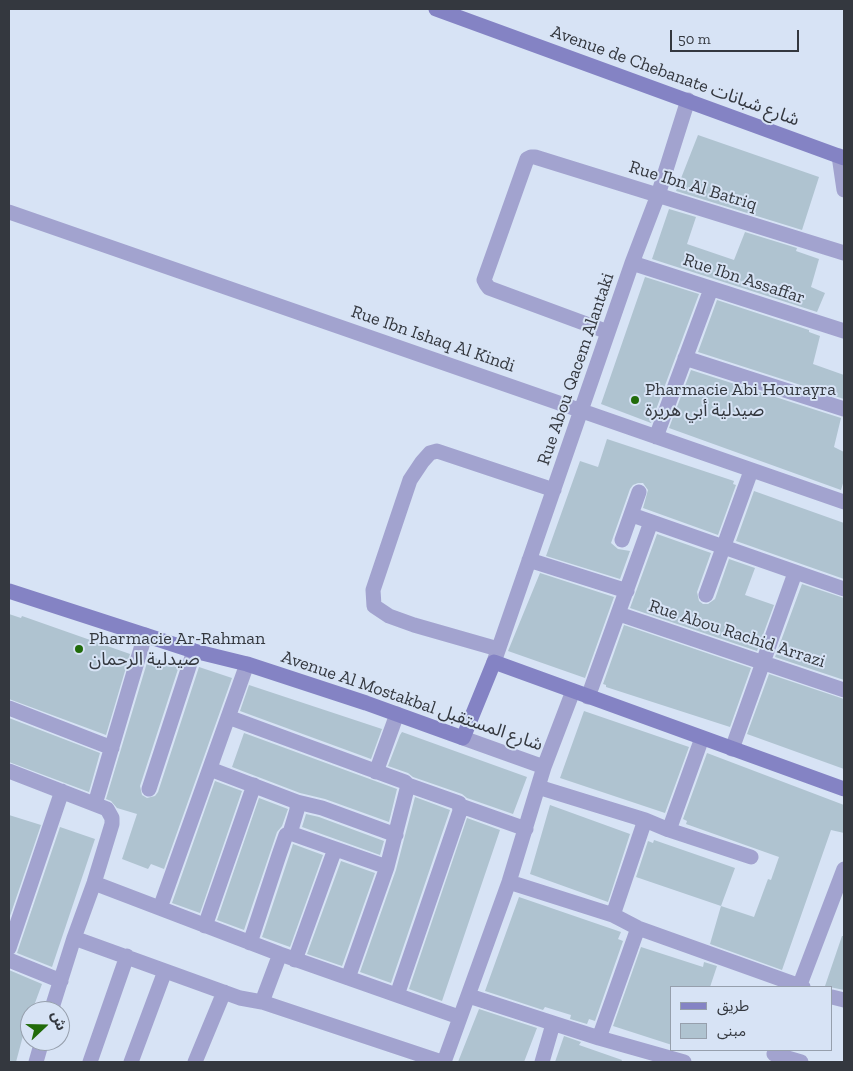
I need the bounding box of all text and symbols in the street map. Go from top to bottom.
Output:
scale bar [673,20,802,52]
street label: Avenue de Chebanate شارع شبانات [548,21,802,131]
text: 50 m [678,30,711,48]
street label: Rue Ibn Al Batriq [626,156,760,216]
street label: Rue Ibn Assaffar [680,249,808,309]
street label: Rue Abou Qacem Alantaki [533,270,619,468]
street label: Rue Ibn Ishaq Al Kindi [348,301,518,377]
place label: Pharmacie Abi Hourayra صيدلية أبي هريرة [645,379,836,422]
marker: Pharmacie Abi Hourayra صيدلية أبي هريرة [629,394,641,406]
street label: Rue Abou Rachid Arrazi [646,595,828,673]
place label: Pharmacie Ar-Rahman صيدلية الرحمان [89,628,265,670]
marker: Pharmacie Ar-Rahman صيدلية الرحمان [73,643,85,655]
street label: Avenue Al Mostakbal شارع المستقبل [279,646,545,756]
legend [670,986,833,1051]
text: طريق [717,997,749,1015]
north arrow [20,1001,70,1051]
text: ش [47,1009,70,1033]
text: مبنى [717,1022,746,1040]

